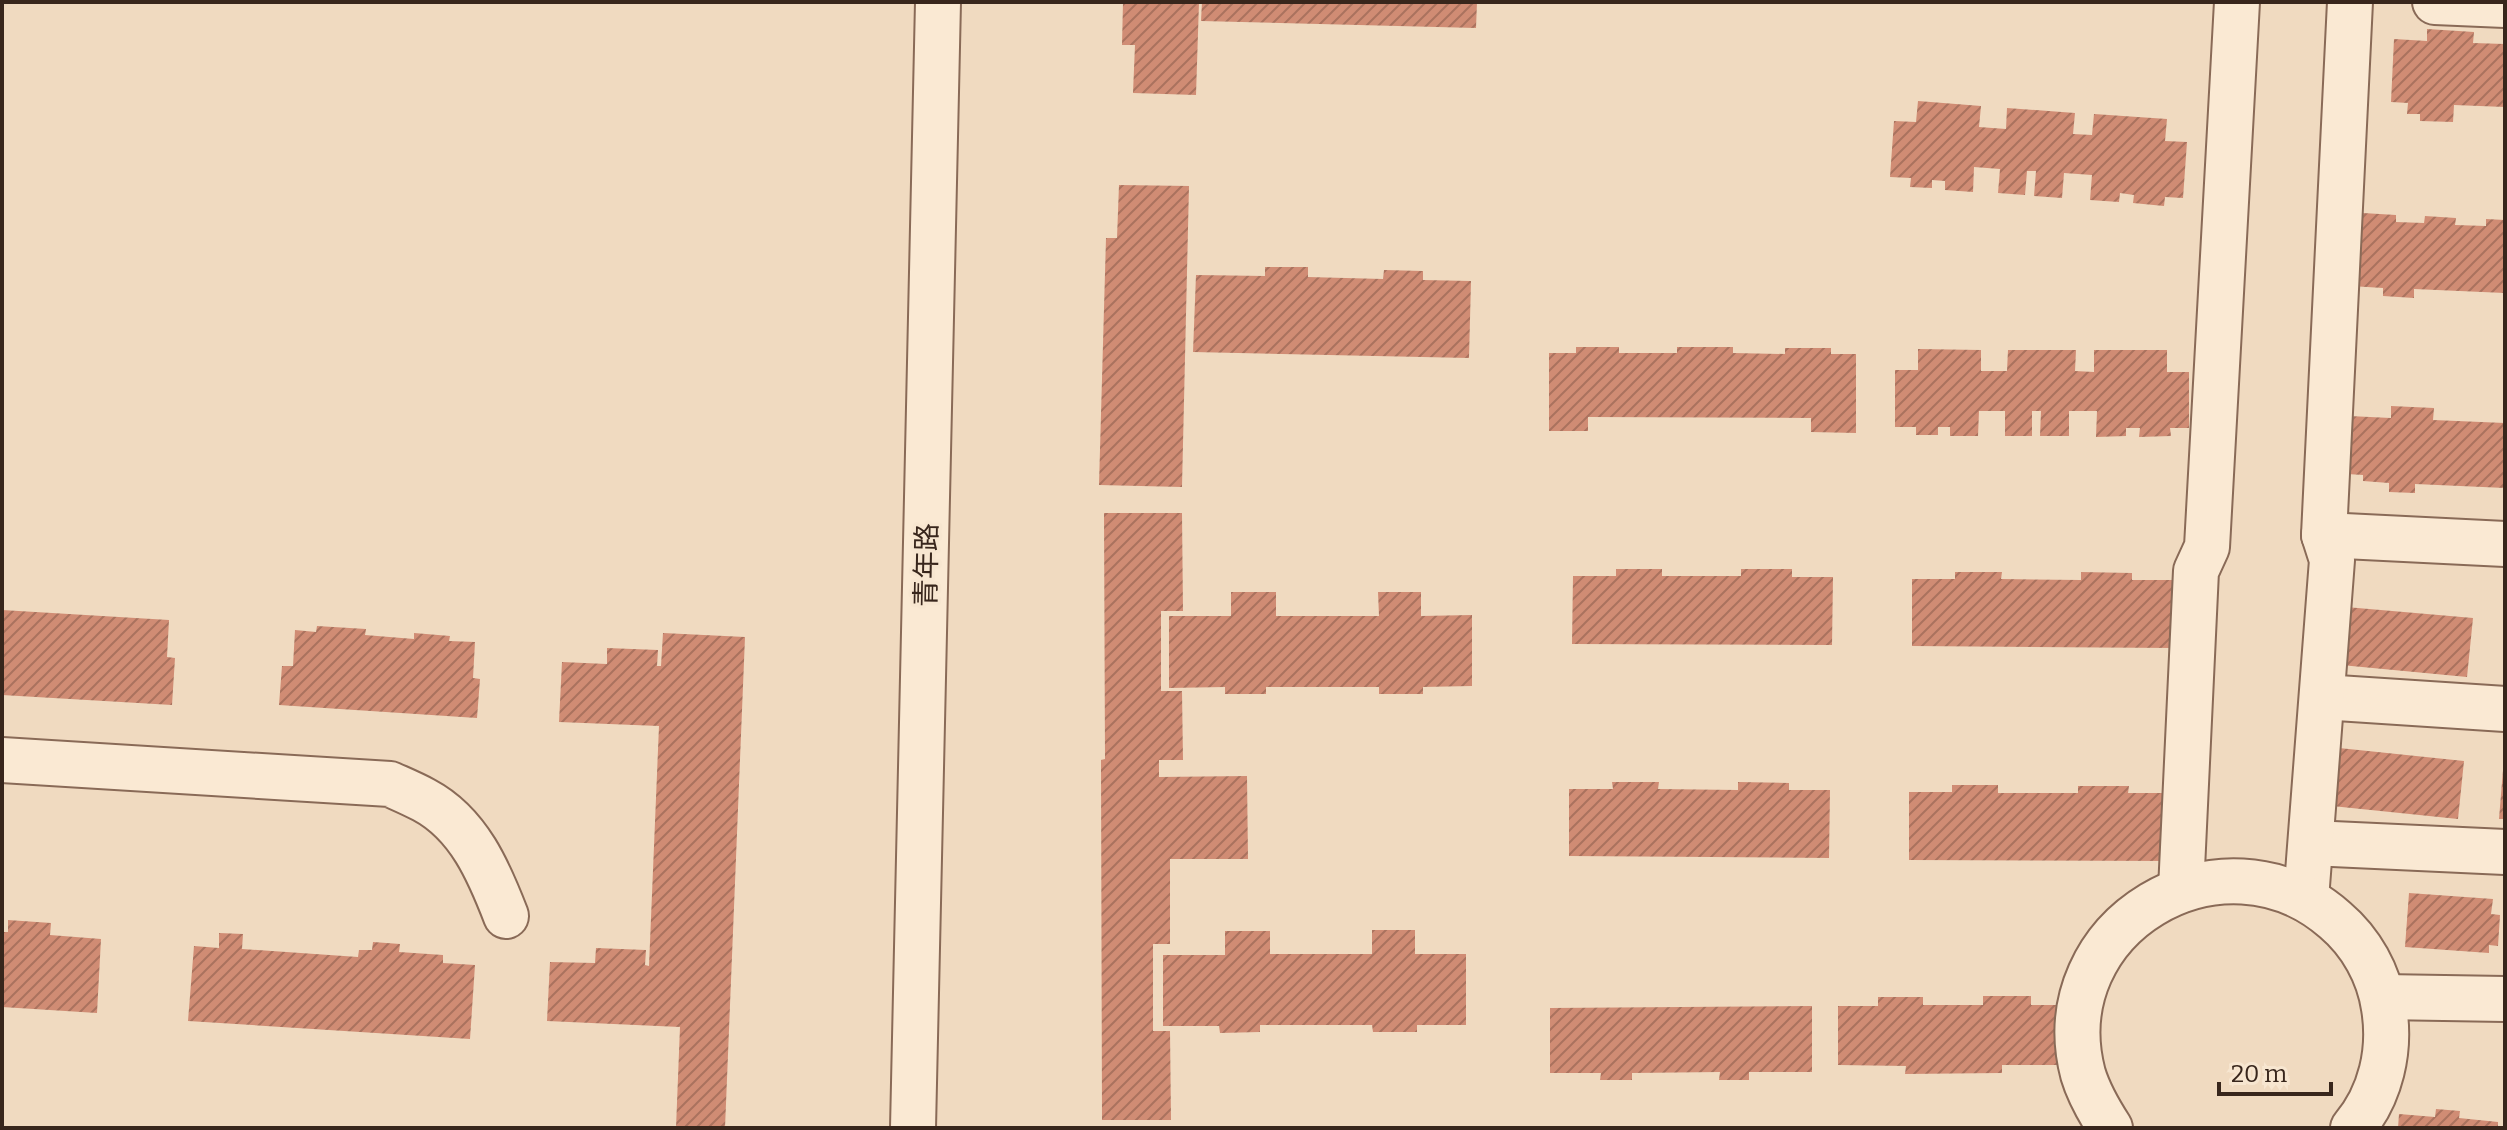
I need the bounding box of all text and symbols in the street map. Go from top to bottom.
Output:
street label: 青年路 [909,523,944,607]
scale bar [2219,1046,2331,1096]
text: 20 m [2231,1060,2287,1088]

